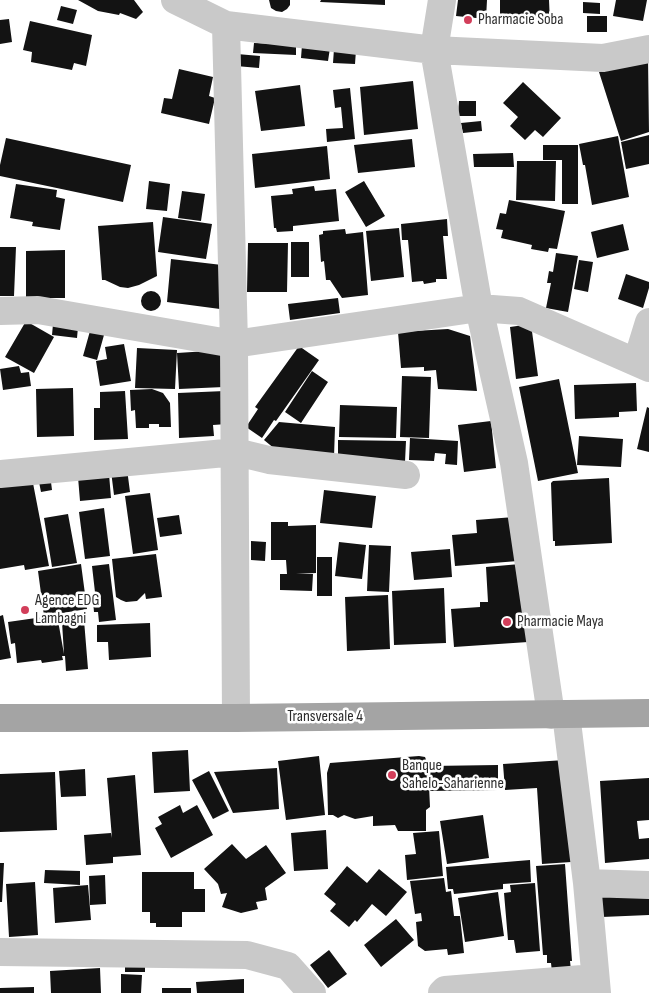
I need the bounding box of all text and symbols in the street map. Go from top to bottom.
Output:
place label: Pharmacie Soba [478,10,563,30]
marker: Pharmacie Soba [462,14,474,26]
place label: Agence EDG Lambagni [35,591,99,629]
marker: Agence EDG Lambagni [19,604,31,616]
place label: Pharmacie Maya [517,612,604,632]
marker: Pharmacie Maya [501,616,513,628]
street label: Transversale 4 [287,707,363,727]
place label: Banque Sahelo-Saharienne [402,756,504,794]
marker: Banque Sahelo-Saharienne [386,769,398,781]

